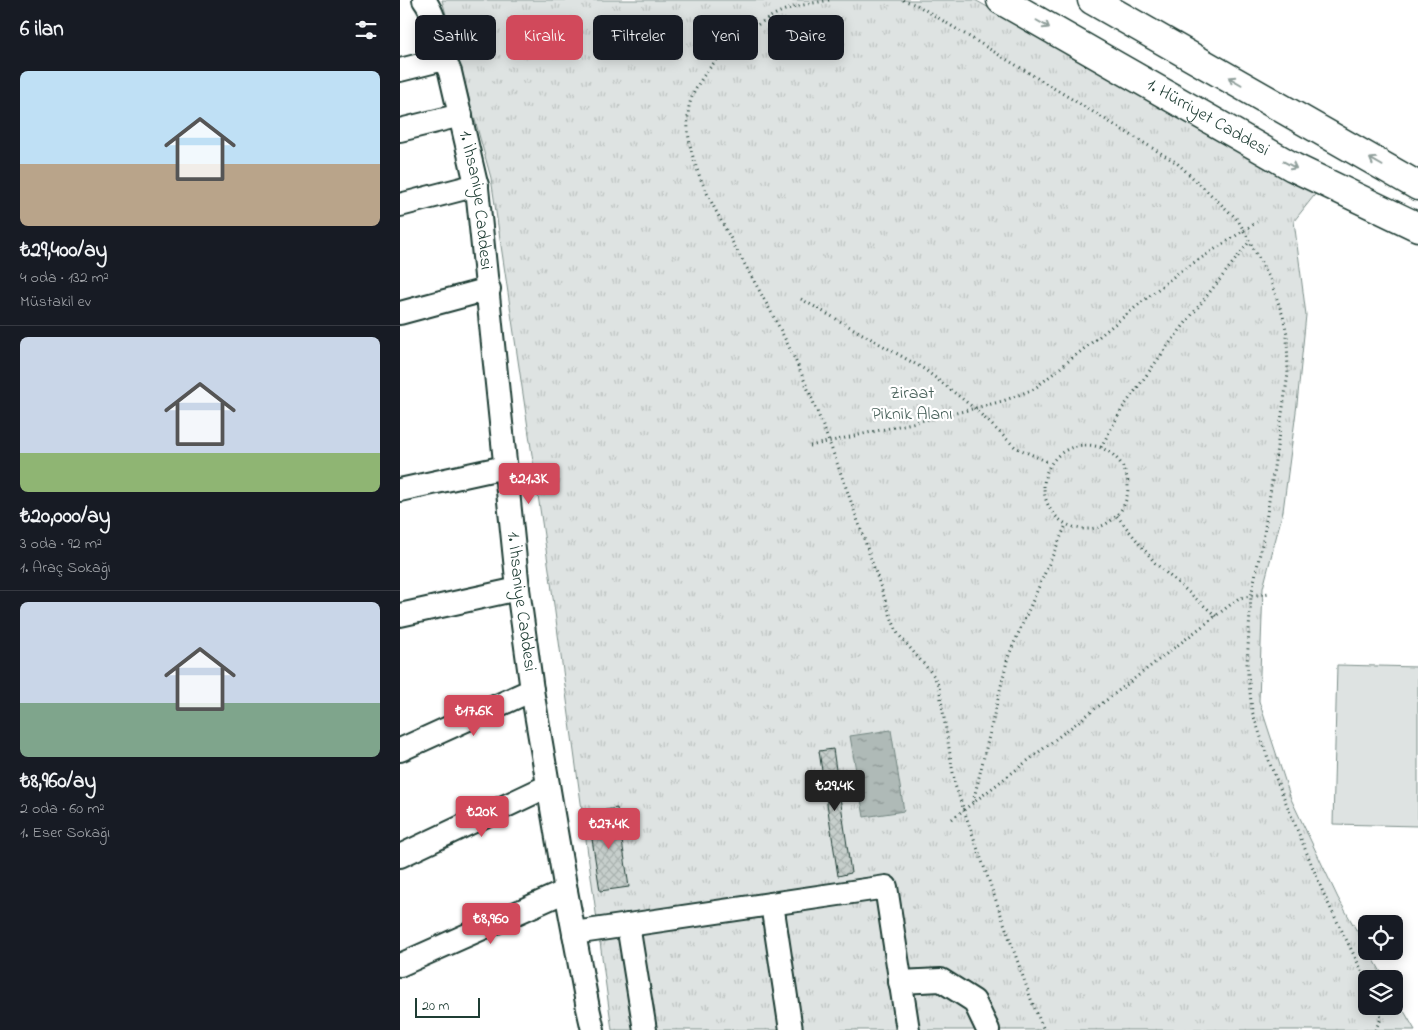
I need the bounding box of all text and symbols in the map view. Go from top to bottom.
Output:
text: 6 ilan [20,15,64,45]
chip: Satılık [415,15,496,60]
chip: Kiralık [506,15,583,60]
chip: Filtreler [593,15,683,60]
chip: Yeni [693,15,758,60]
chip: Daire [768,15,844,60]
icon: filters [352,16,380,44]
one-way arrow [1035,20,1050,30]
street label: 1. Hürriyet Caddesi [1141,73,1274,164]
one-way arrow [1228,76,1242,86]
icon: home [155,104,245,194]
street label: 1. İhsaniye Caddesi [451,128,498,271]
one-way arrow [1368,157,1383,167]
one-way arrow [1283,161,1297,171]
text: ₺29,400/ay [20,236,107,266]
text: 4 oda · 132 m² [20,266,109,290]
text: Müstakil ev [20,290,91,314]
icon: home [155,369,245,459]
park label: Ziraat Piknik Alanı [872,381,952,428]
pin: ₺21.3K [488,462,570,505]
text: ₺21.3K [510,467,548,491]
text: ₺20,000/ay [20,502,110,532]
street label: 1. İhsaniye Caddesi [499,531,542,673]
text: 3 oda · 92 m² [20,532,102,556]
text: 1. Araç Sokağı [20,556,111,580]
icon: home [155,634,245,724]
pin: ₺17.6K [433,694,515,737]
text: ₺17.6K [455,699,493,723]
text: ₺8,960/ay [20,767,96,797]
pin: ₺29.4K [794,770,876,812]
text: ₺29.4K [816,774,854,798]
pin: ₺20K [452,796,512,838]
text: 2 oda · 60 m² [20,797,104,821]
text: ₺20K [467,800,497,824]
pin: ₺27.4K [568,808,650,850]
text: ₺27.4K [589,812,629,836]
text: 1. Eser Sokağı [20,821,110,845]
pin: ₺8,960 [450,902,532,945]
text: ₺8,960 [473,907,509,931]
map controls [1358,915,1403,1015]
button: locate [1358,915,1403,960]
button: layers [1358,970,1403,1015]
scale bar [415,995,480,1018]
text: 20 m [422,996,449,1017]

